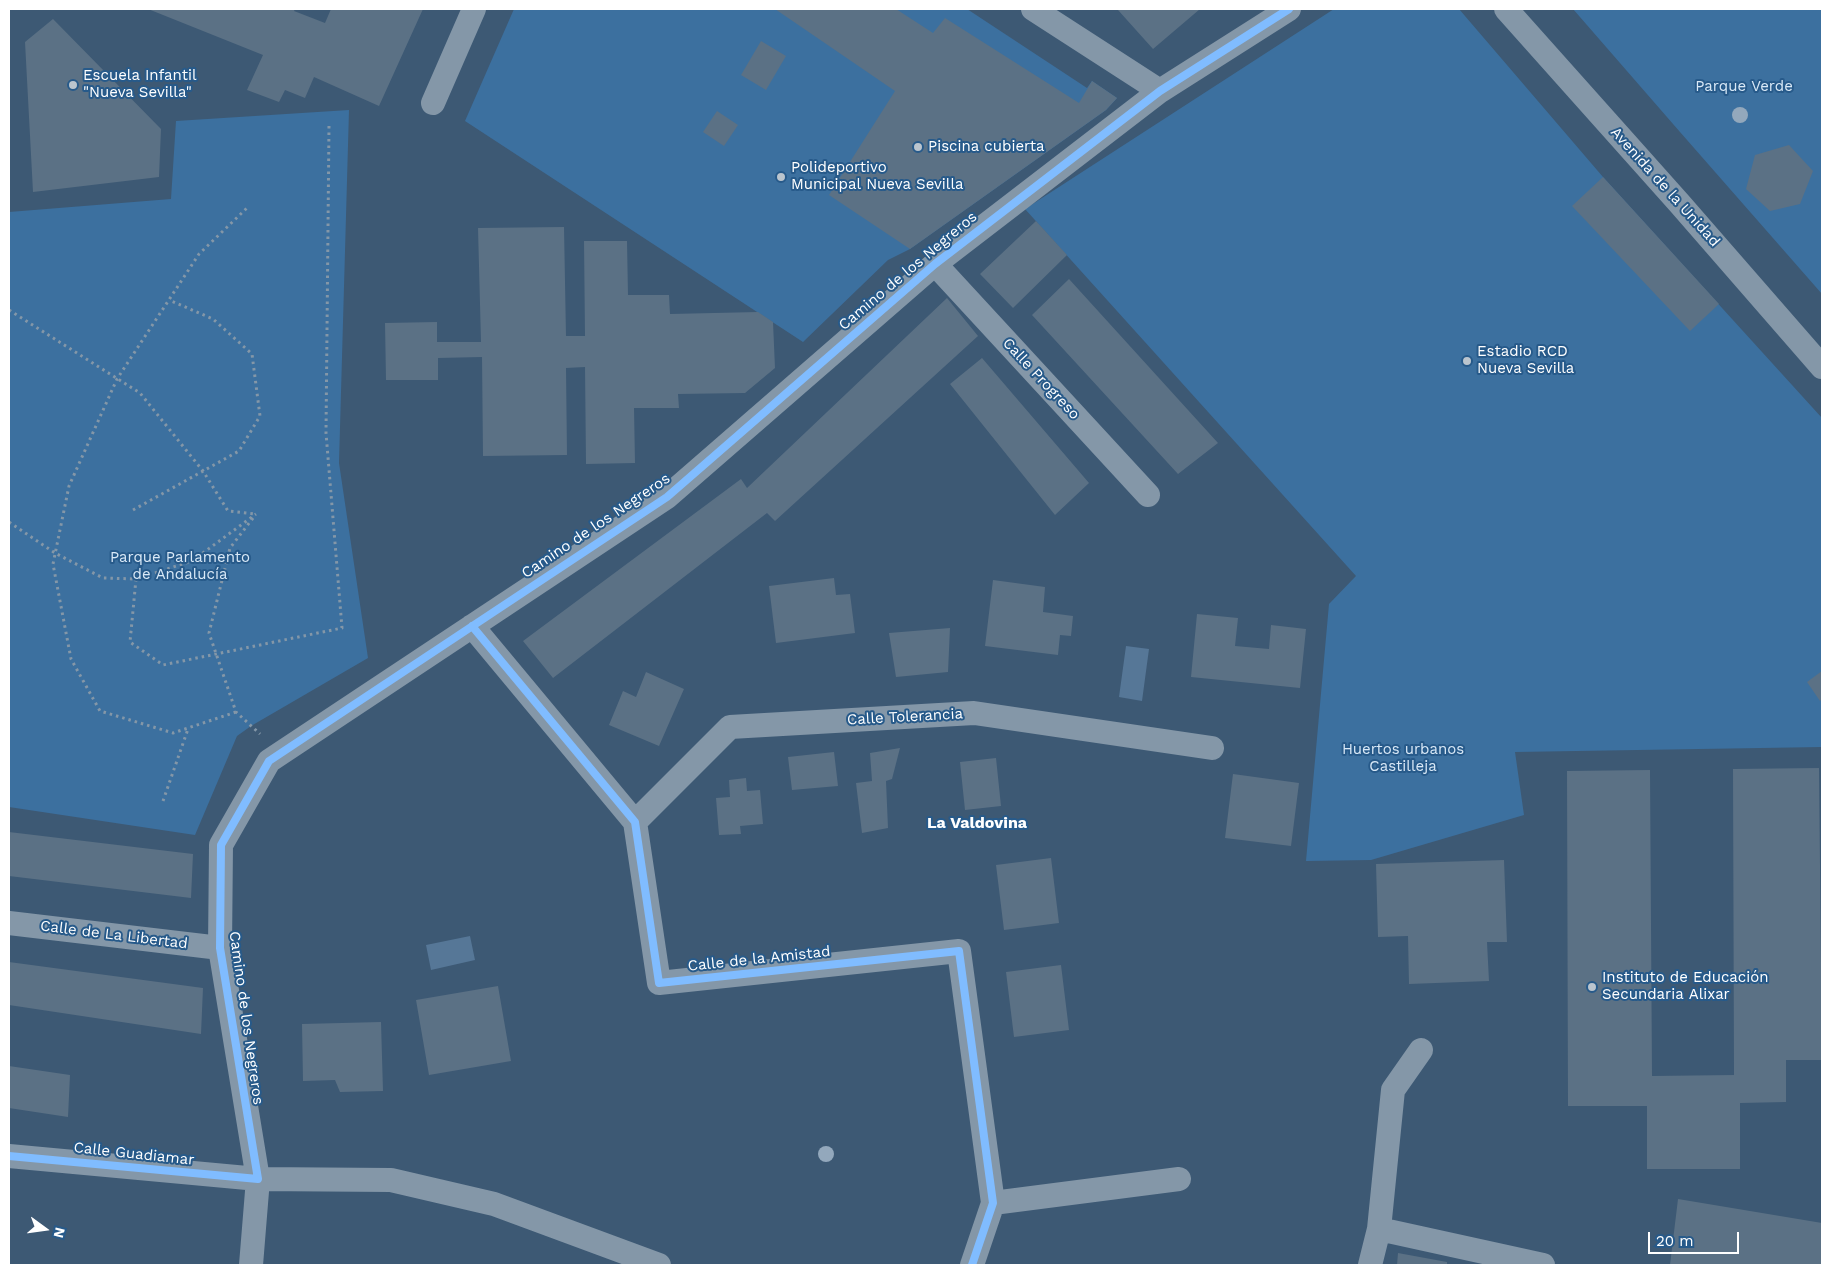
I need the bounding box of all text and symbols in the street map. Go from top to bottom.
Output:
place label: Escuela Infantil "Nueva Sevilla" [83,67,197,102]
park label: Parque Verde [1695,78,1793,96]
marker: Escuela Infantil "Nueva Sevilla" [67,79,79,91]
street label: Avenida de la Unidad [1607,124,1723,250]
place label: Piscina cubierta [928,138,1044,156]
marker: Piscina cubierta [912,141,924,153]
place label: Polideportivo Municipal Nueva Sevilla [791,159,964,194]
marker: Polideportivo Municipal Nueva Sevilla [775,171,787,183]
street label: Camino de los Negreros [835,208,981,334]
street label: Calle Progreso [999,334,1083,424]
place label: Estadio RCD Nueva Sevilla [1477,343,1574,378]
marker: Estadio RCD Nueva Sevilla [1461,355,1473,367]
street label: Camino de los Negreros [518,470,674,582]
park label: Parque Parlamento de Andalucía [110,549,250,584]
street label: Calle Tolerancia [847,705,963,729]
park label: Huertos urbanos Castilleja [1342,741,1464,776]
district label: La Valdovina [927,813,1027,833]
street label: Calle de La Libertad [39,917,189,953]
street label: Camino de los Negreros [225,930,267,1106]
street label: Calle de la Amistad [687,943,831,975]
place label: Instituto de Educación Secundaria Alixar [1602,969,1768,1004]
marker: Instituto de Educación Secundaria Alixar [1586,981,1598,993]
street label: Calle Guadiamar [73,1139,195,1169]
north arrow [20,1204,70,1254]
scale bar [1651,1222,1742,1254]
text: N [51,1226,69,1240]
text: 20 m [1656,1232,1694,1250]

